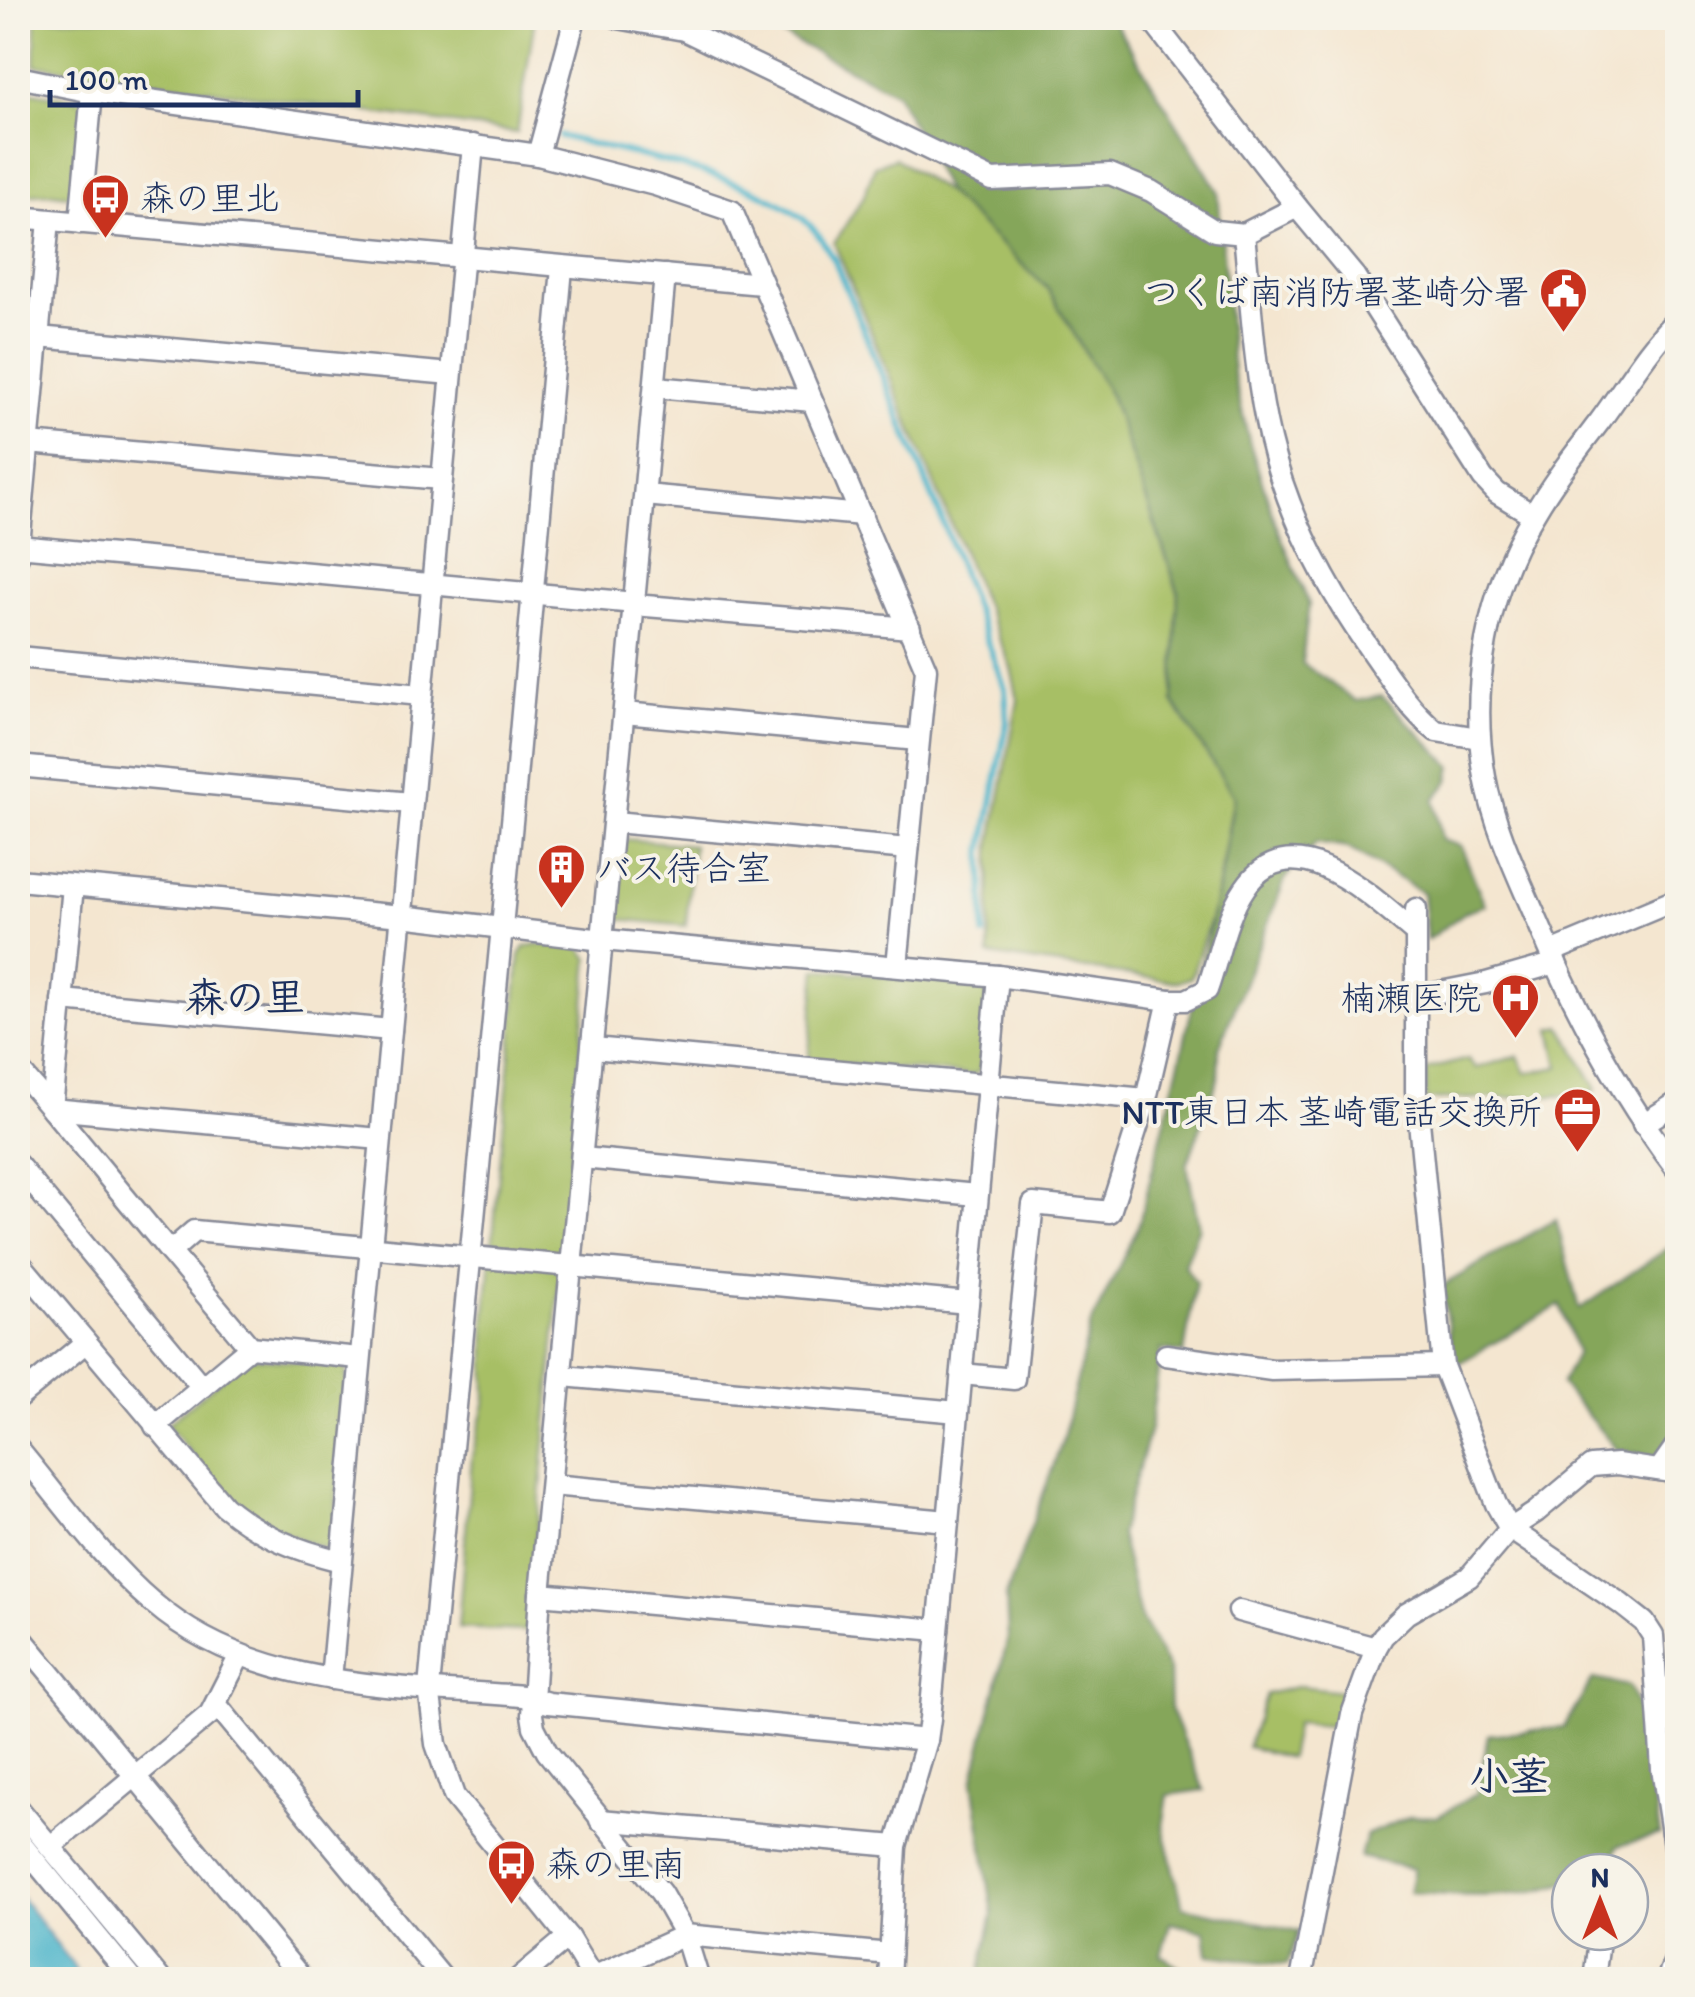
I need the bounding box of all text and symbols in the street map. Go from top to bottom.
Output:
scale bar [50,45,358,107]
text: 100 m [65,61,148,98]
bus stop icon: 森の里北 [79,172,131,240]
place label: 森の里北 [140,177,280,219]
public building icon: つくば南消防署茎崎分署 [1538,266,1590,334]
place label: つくば南消防署茎崎分署 [1144,271,1529,313]
building icon: バス待合室 [535,842,587,910]
place label: バス待合室 [596,847,771,889]
hospital icon: 楠瀬医院 [1490,972,1542,1040]
district label: 森の里 [185,973,305,1021]
place label: 楠瀬医院 [1341,977,1481,1019]
office icon: NTT東日本 茎崎電話交換所 [1551,1086,1603,1154]
place label: NTT東日本 茎崎電話交換所 [1121,1091,1542,1133]
district label: 小茎 [1469,1752,1549,1800]
bus stop icon: 森の里南 [485,1838,537,1906]
place label: 森の里南 [546,1843,686,1885]
north arrow [1550,1852,1650,1952]
text: N [1591,1860,1609,1894]

